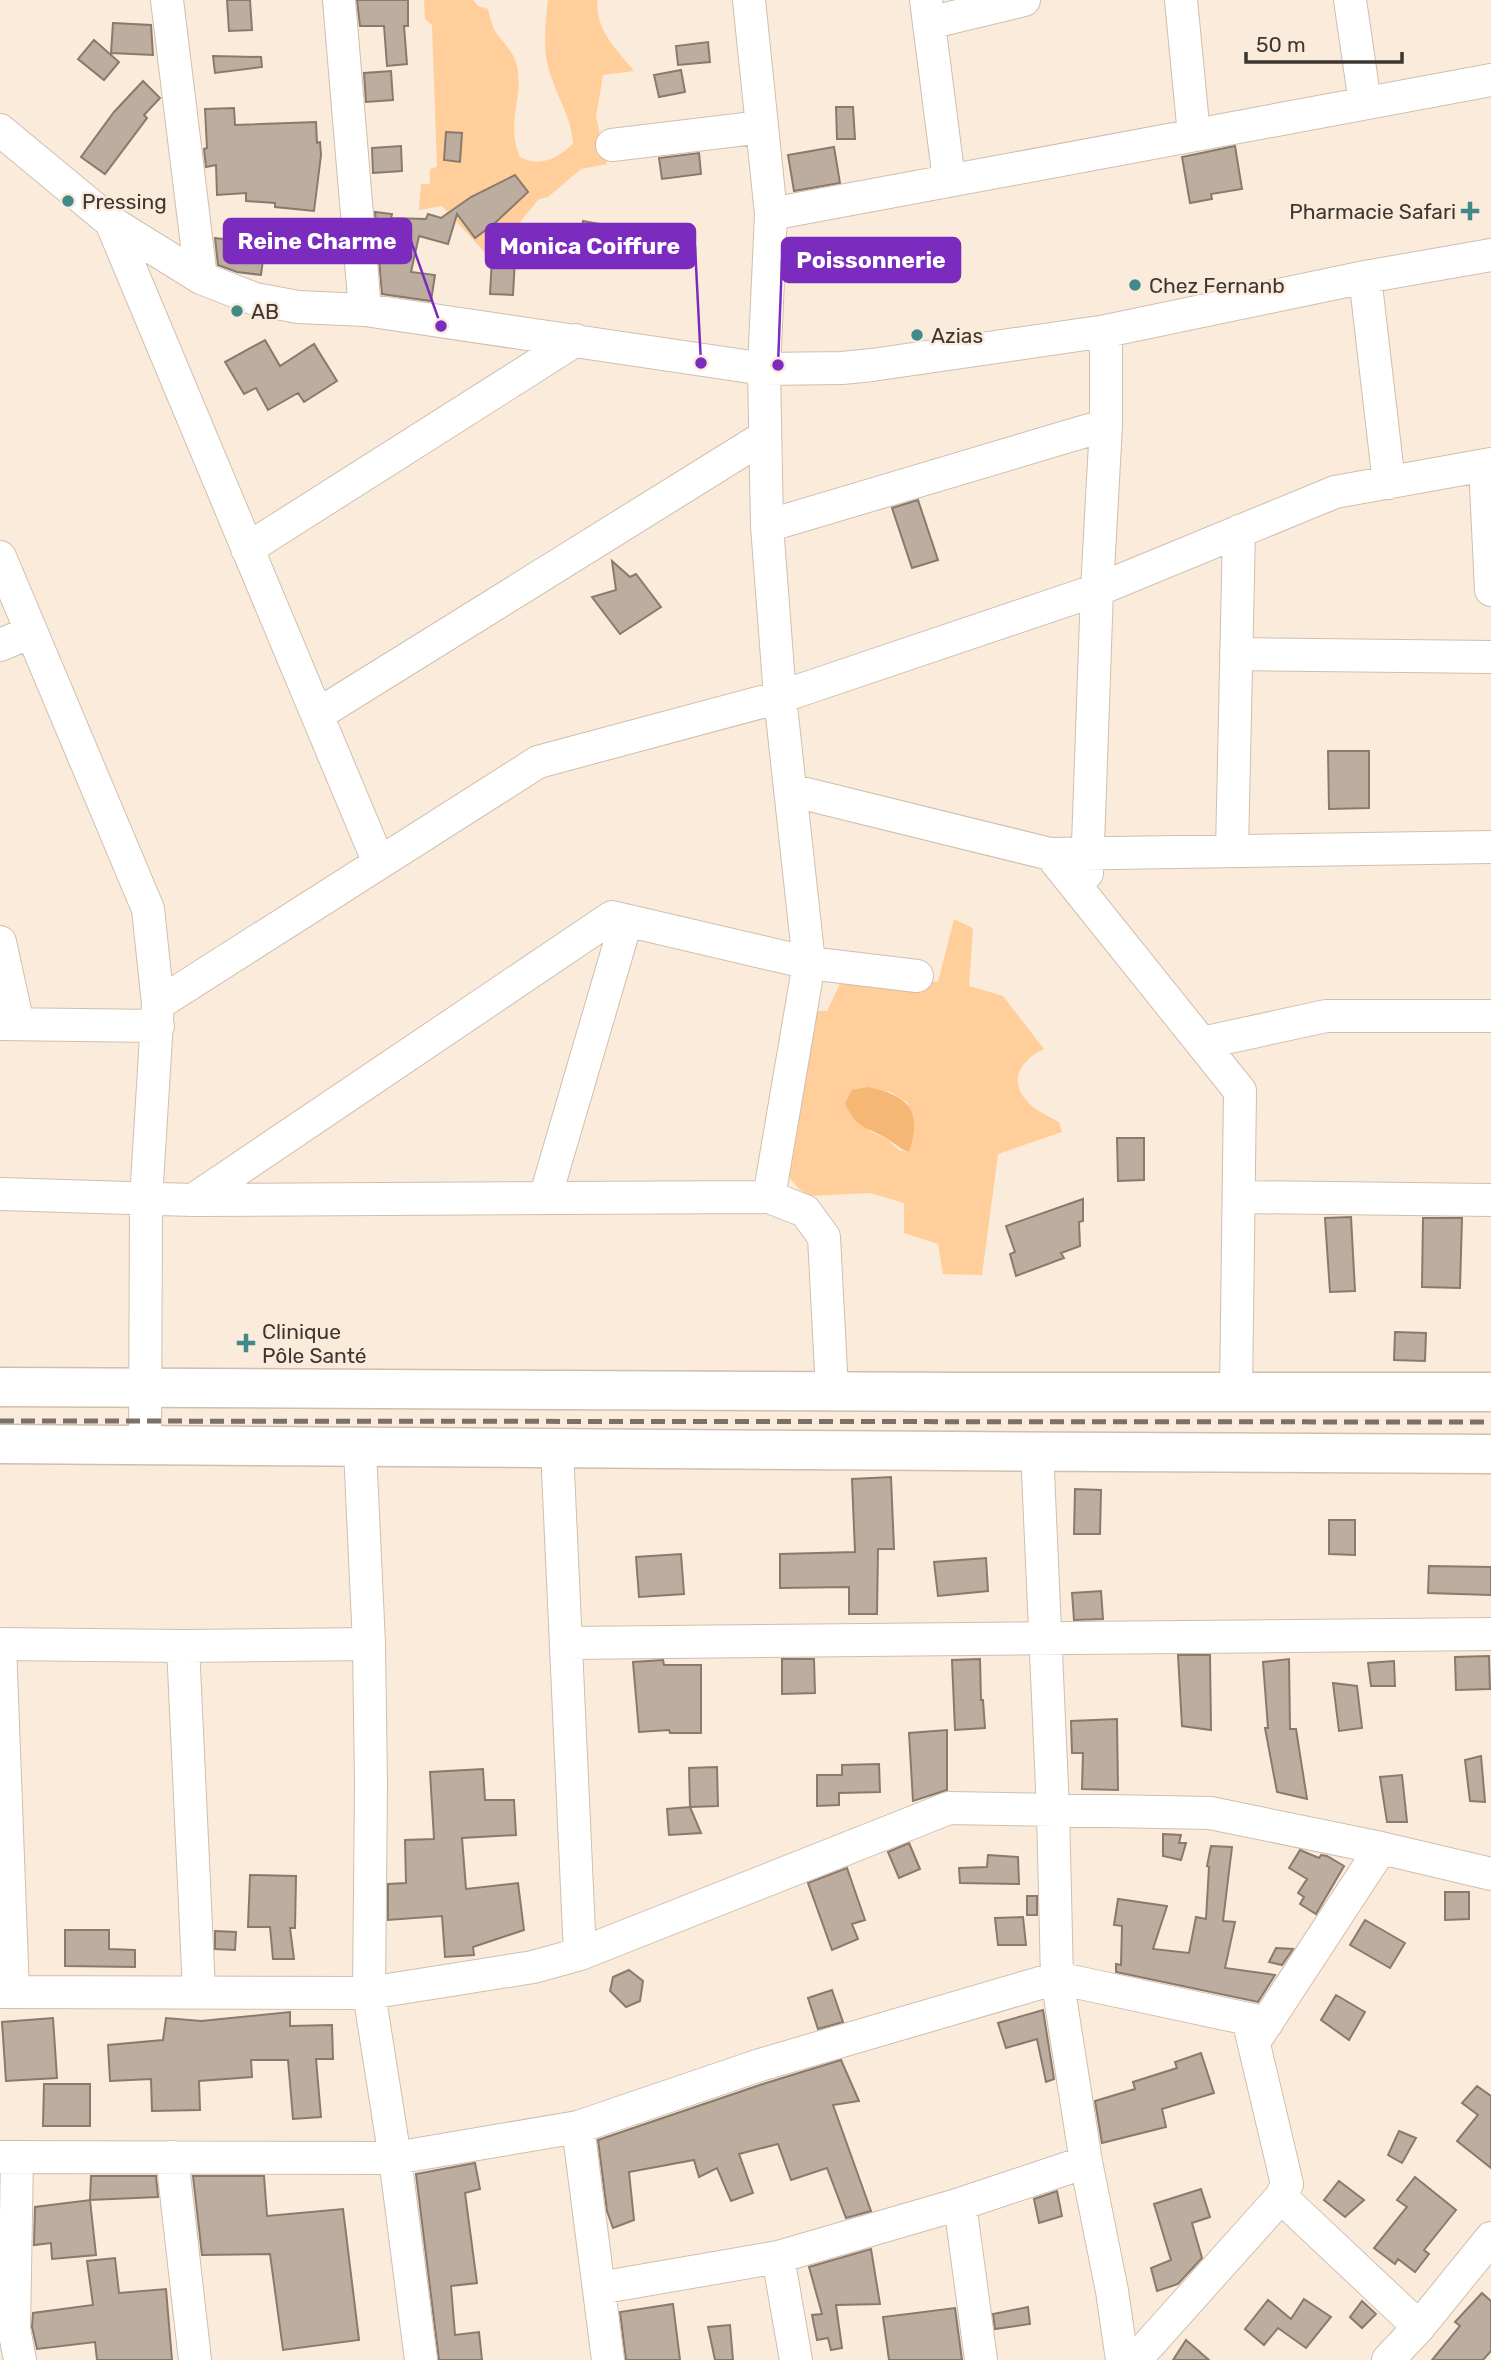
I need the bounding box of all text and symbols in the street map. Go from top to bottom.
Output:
scale bar [1246,21,1402,65]
text: 50 m [1256,32,1306,57]
place label: Pressing [82,189,167,214]
marker: Pressing [60,193,76,209]
place label: Pharmacie Safari [1289,199,1456,224]
marker: Pharmacie Safari [1462,203,1478,219]
callout: Reine Charme [224,219,411,263]
callout: Monica Coiffure [486,224,695,268]
text: Reine Charme [237,227,397,255]
text: Monica Coiffure [500,232,680,260]
callout: Poissonnerie [782,238,960,282]
text: Poissonnerie [796,246,946,274]
place label: Chez Fernanb [1149,273,1285,298]
marker: Chez Fernanb [1127,277,1143,293]
place label: AB [251,299,279,324]
marker: AB [229,303,245,319]
place label: Azias [931,323,983,348]
marker: Azias [909,327,925,343]
place label: Clinique Pôle Santé [262,1319,367,1368]
marker: Clinique Pôle Santé [236,1333,256,1353]

